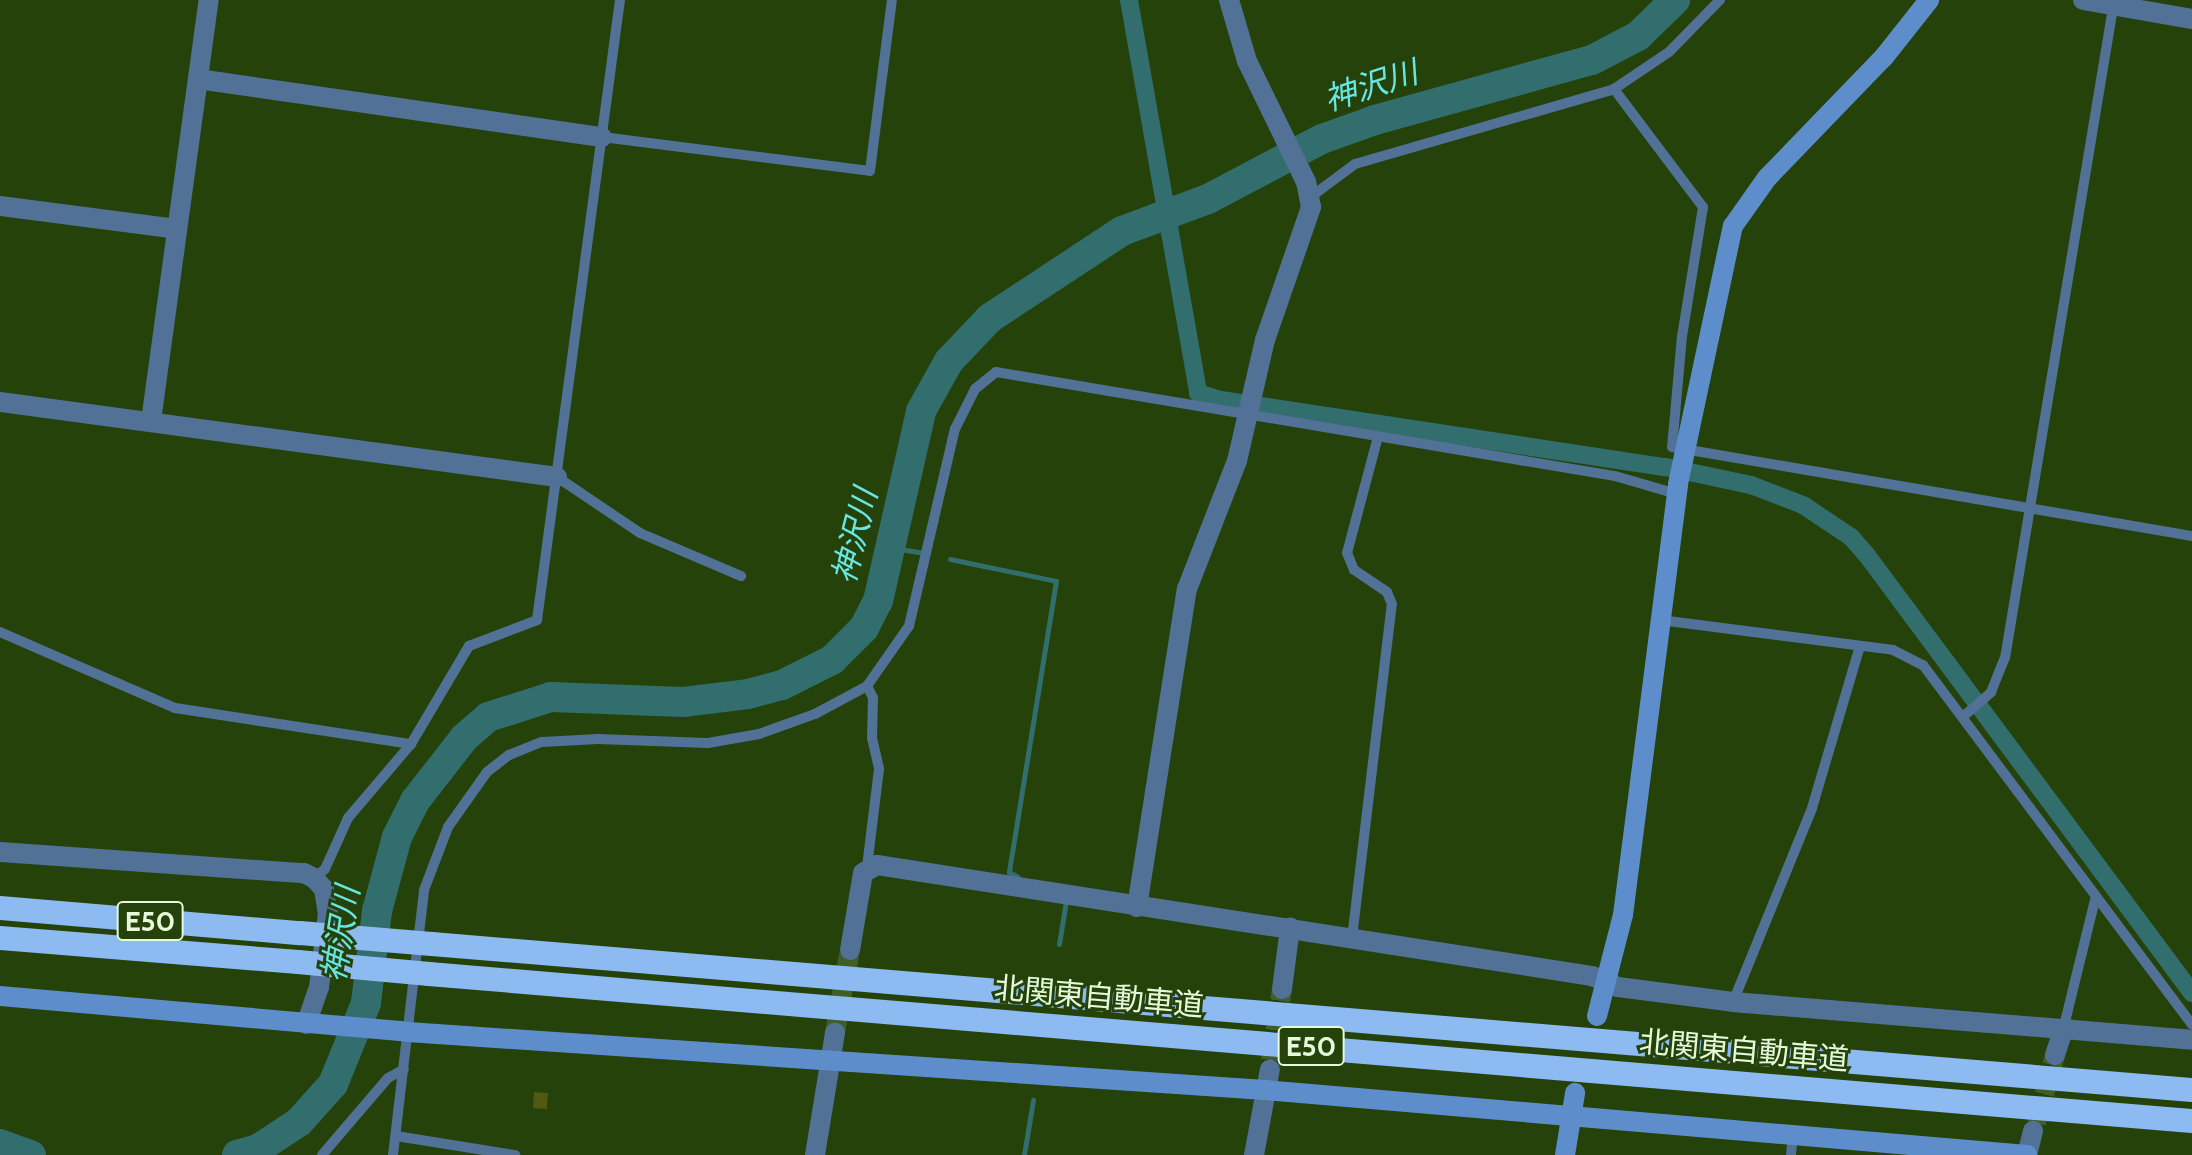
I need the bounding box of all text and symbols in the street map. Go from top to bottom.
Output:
water label: 神沢川 [1319,53,1423,119]
water label: 神沢川 [825,485,885,587]
water label: 神沢川 [315,884,367,984]
road number: E50 [116,897,184,945]
street label: 北関東自動車道 [993,970,1205,1024]
road number: E50 [1277,1022,1345,1070]
street label: 北関東自動車道 [1638,1024,1850,1078]

